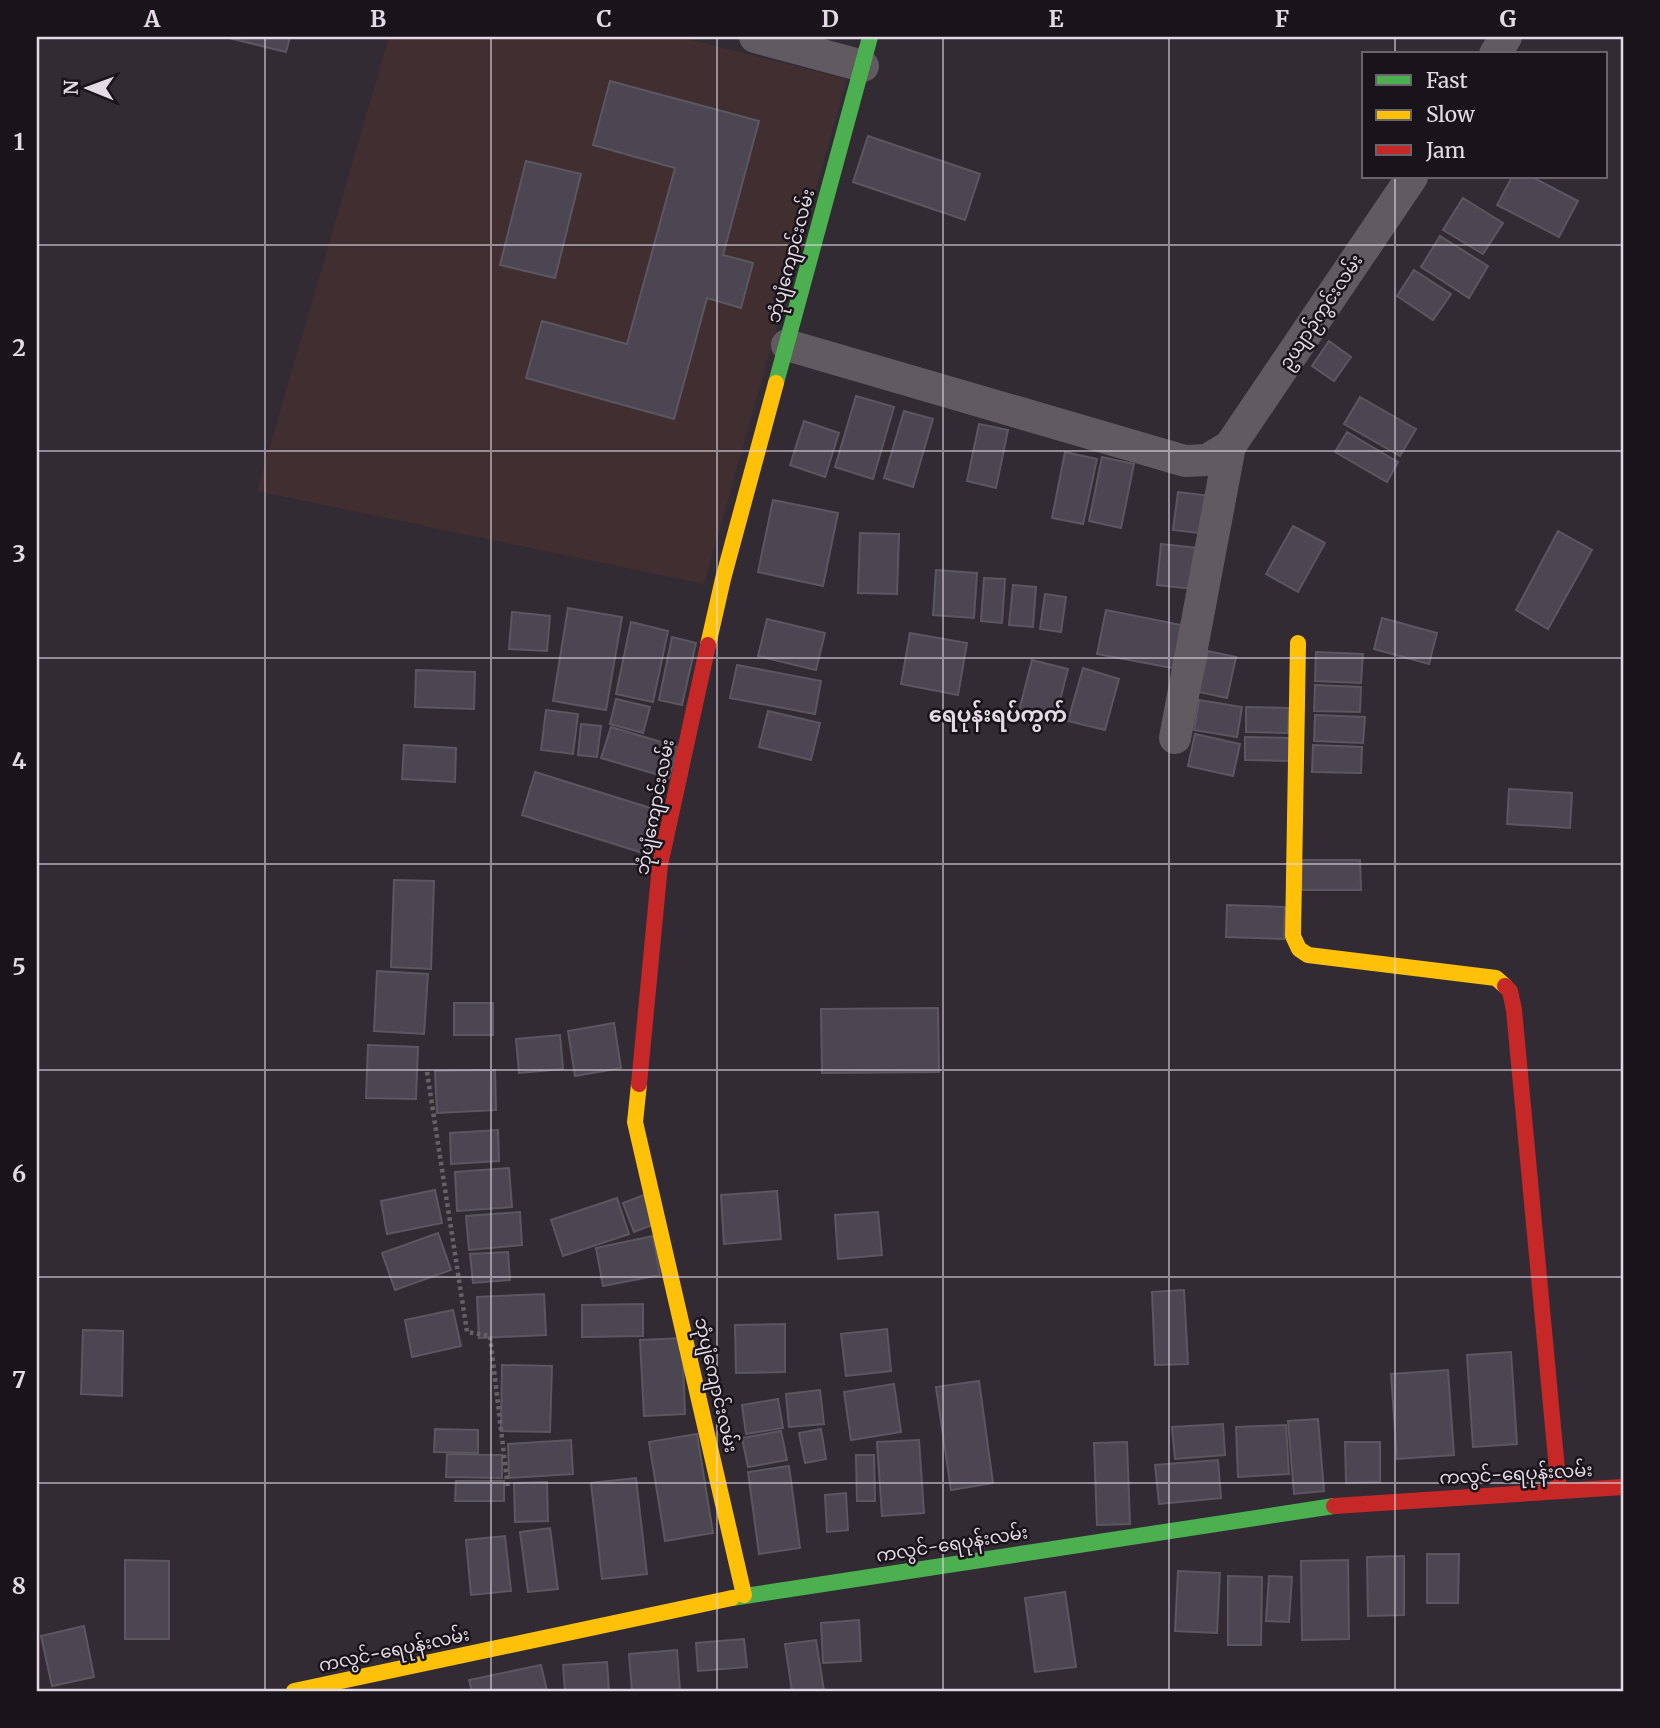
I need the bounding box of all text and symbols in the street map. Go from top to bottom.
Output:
text: A [143,4,161,33]
text: B [370,4,386,33]
text: C [596,4,612,33]
text: D [821,4,839,33]
text: E [1048,4,1064,33]
text: F [1275,4,1289,33]
text: G [1500,4,1517,33]
north arrow [52,52,122,122]
legend [1362,52,1608,178]
text: Fast [1426,67,1468,94]
text: N [59,80,83,95]
text: Slow [1426,101,1475,128]
text: 1 [14,127,25,156]
text: Jam [1425,137,1465,164]
street label: ဘုံပျံကျောင်းလမ်း [761,186,823,326]
street label: ဥယျာဉ်ကွင်းလမ်း [1273,249,1371,376]
text: 2 [12,333,26,362]
text: 3 [12,539,26,568]
district label: ရေပုန်းရပ်ကွက် [929,699,1067,732]
street label: ဘုံပျံကျောင်းလမ်း [629,737,683,877]
text: 4 [12,746,27,775]
text: 5 [12,952,26,981]
text: 6 [12,1159,26,1188]
street label: ဘုံပျံကျောင်းလမ်း [686,1315,744,1456]
text: 7 [12,1365,26,1394]
street label: ကလွင်-ရေပုန်းလမ်း [1439,1457,1593,1493]
street label: ကလွင်-ရေပုန်းလမ်း [874,1519,1030,1571]
text: 8 [12,1571,26,1600]
street label: ကလွင်-ရေပုန်းလမ်း [316,1621,472,1681]

